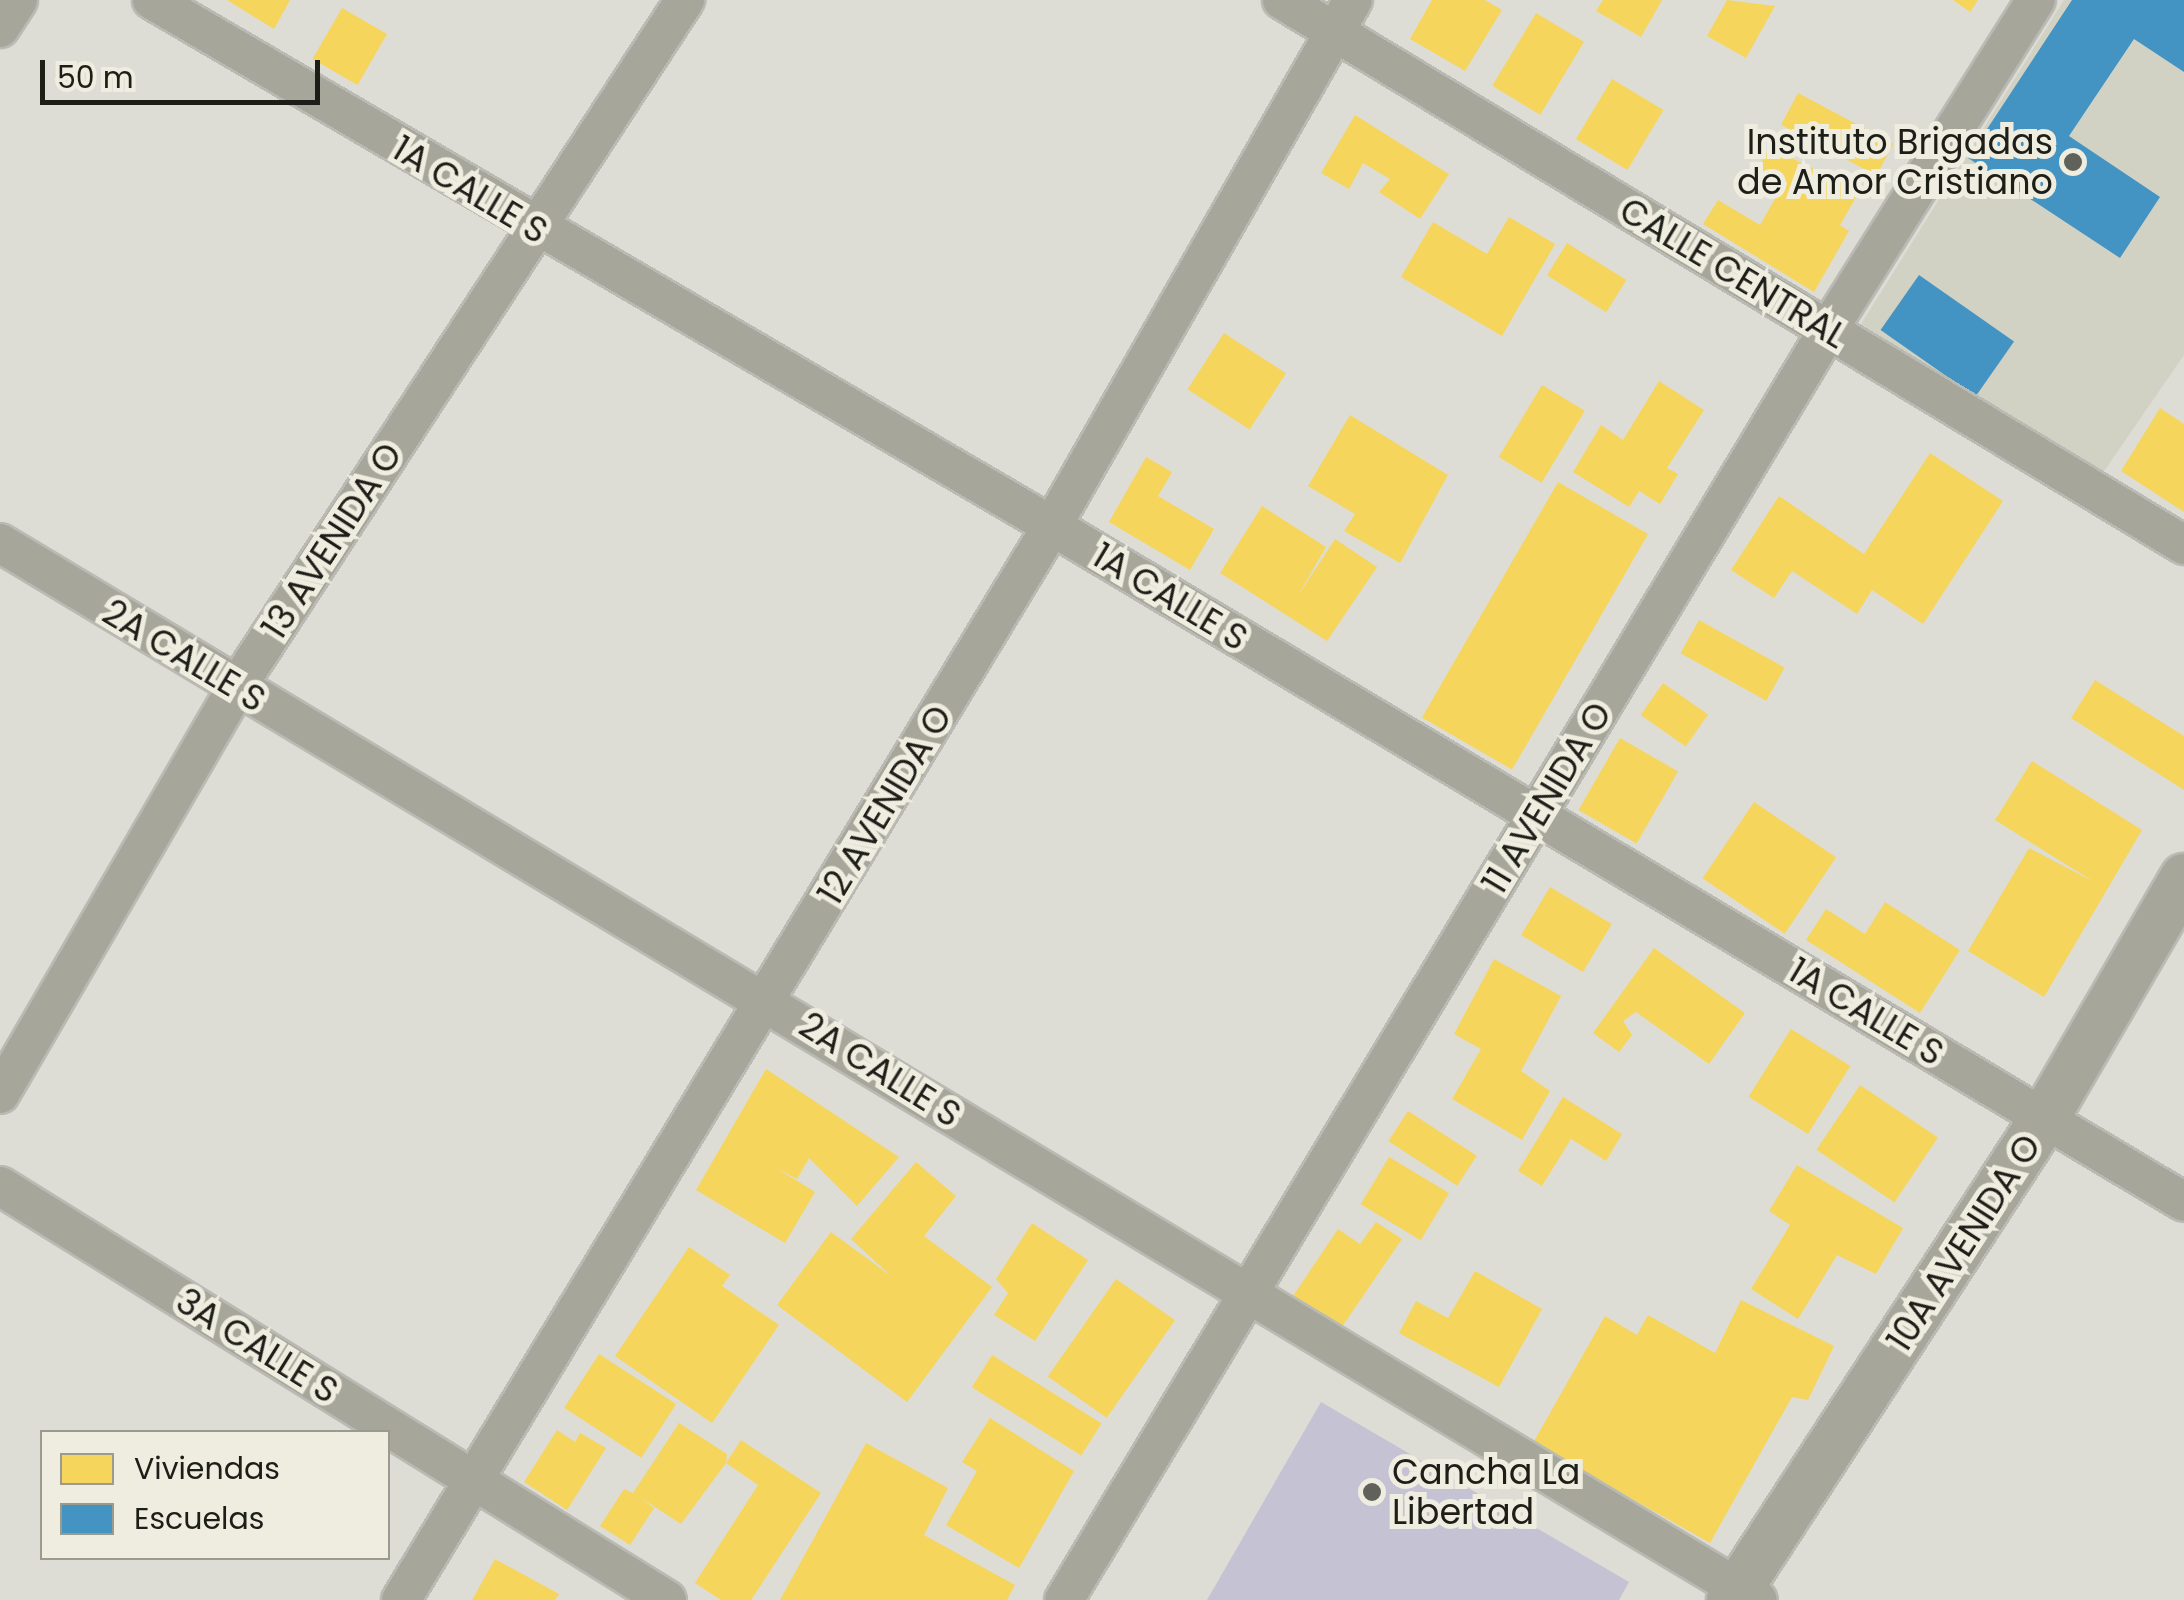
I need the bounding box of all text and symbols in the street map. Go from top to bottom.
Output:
scale bar [45,40,325,102]
text: 50 m [57,56,134,99]
place label: Instituto Brigadas de Amor Cristiano [1737,121,2053,203]
street label: 1A CALLE S [385,127,555,253]
marker: Instituto Brigadas de Amor Cristiano [2062,151,2084,173]
street label: CALLE CENTRAL [1612,189,1854,357]
street label: 13 AVENIDA O [253,435,411,647]
street label: 1A CALLE S [1085,534,1255,660]
street label: 2A CALLE S [95,591,273,721]
street label: 11 AVENIDA O [1474,695,1620,901]
street label: 12 AVENIDA O [809,698,961,912]
street label: 1A CALLE S [1781,949,1951,1075]
street label: 2A CALLE S [792,1004,968,1136]
street label: 10A AVENIDA O [1878,1127,2050,1359]
street label: 3A CALLE S [169,1280,345,1412]
legend [40,1430,390,1560]
text: Viviendas [134,1447,280,1490]
place label: Cancha La Libertad [1392,1451,1581,1533]
marker: Cancha La Libertad [1361,1481,1383,1503]
text: Escuelas [134,1497,264,1540]

